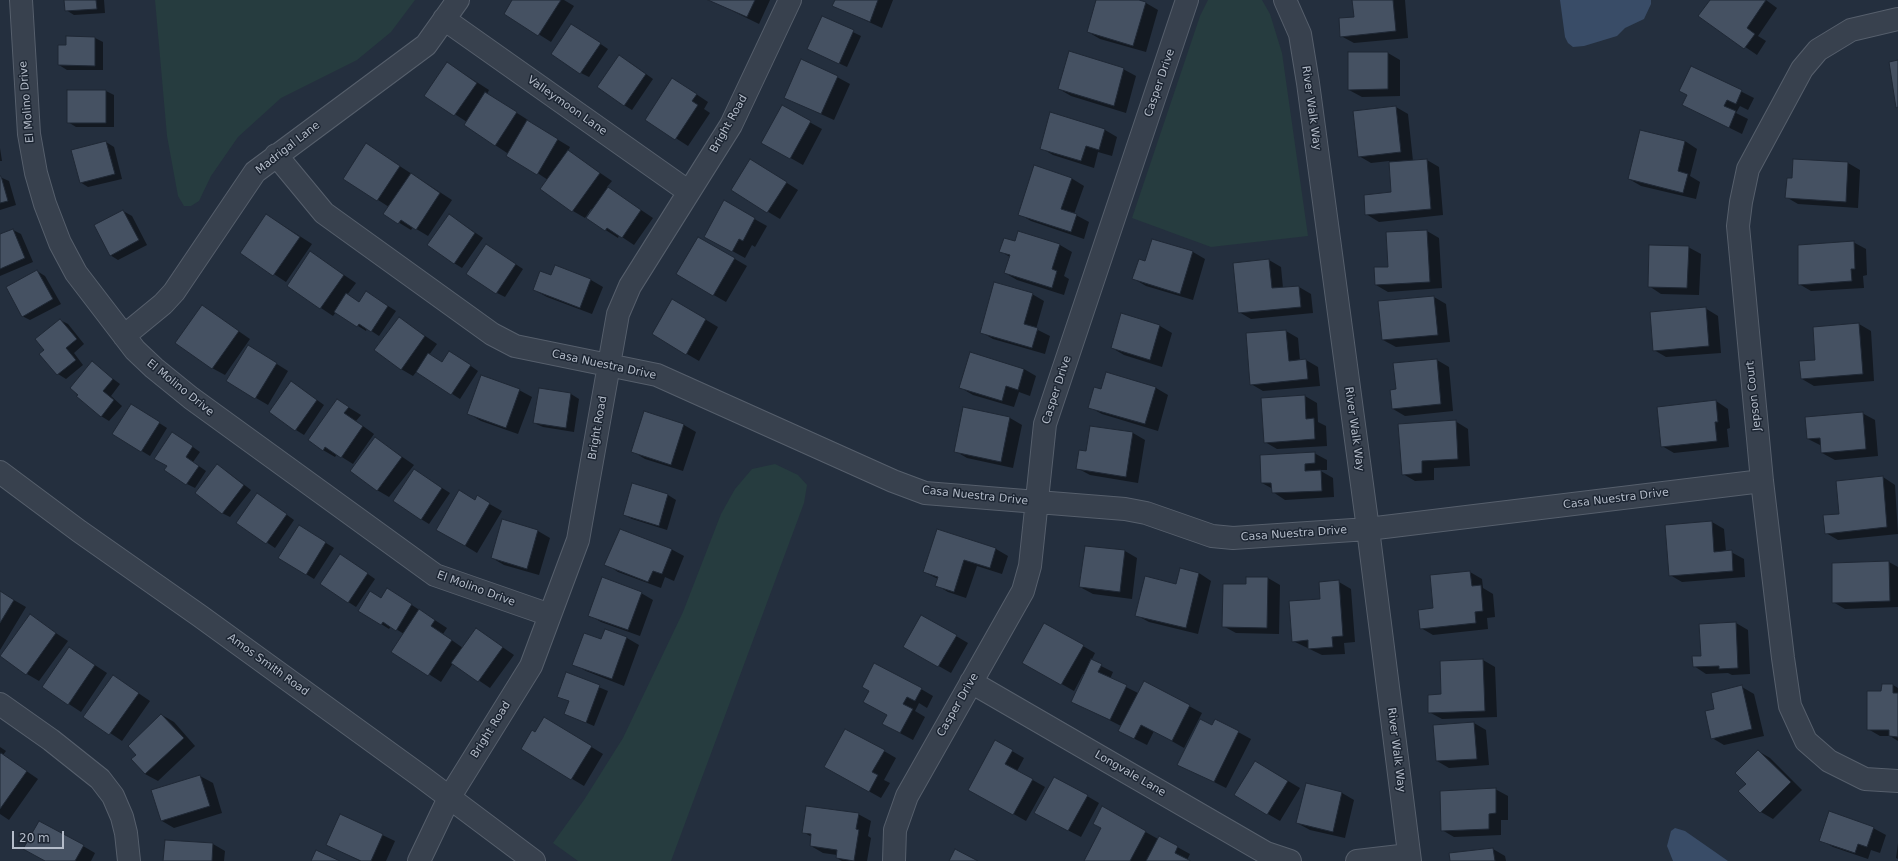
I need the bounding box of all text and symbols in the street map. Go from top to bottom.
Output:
street label: Casper Drive [1142,47,1178,119]
street label: El Molino Drive [17,60,37,144]
street label: River Walk Way [1299,65,1323,151]
street label: Valleymoon Lane [525,74,609,138]
street label: Bright Road [708,93,750,155]
street label: Madrigal Lane [253,119,323,177]
street label: Casa Nuestra Drive [551,347,657,383]
street label: Casper Drive [1040,354,1074,426]
street label: El Molino Drive [144,357,216,419]
street label: Jepson Court [1744,360,1764,432]
street label: River Walk Way [1342,386,1366,472]
street label: Bright Road [586,395,610,461]
street label: Casa Nuestra Drive [921,484,1029,508]
street label: Casa Nuestra Drive [1562,486,1670,512]
street label: Casa Nuestra Drive [1240,524,1348,544]
street label: El Molino Drive [435,569,517,609]
street label: Amos Smith Road [225,631,311,699]
street label: Casper Drive [934,671,982,739]
street label: Bright Road [468,699,514,761]
street label: River Walk Way [1384,707,1408,793]
street label: Longvale Lane [1092,748,1168,800]
scale bar [14,823,66,849]
text: 20 m [19,831,50,845]

